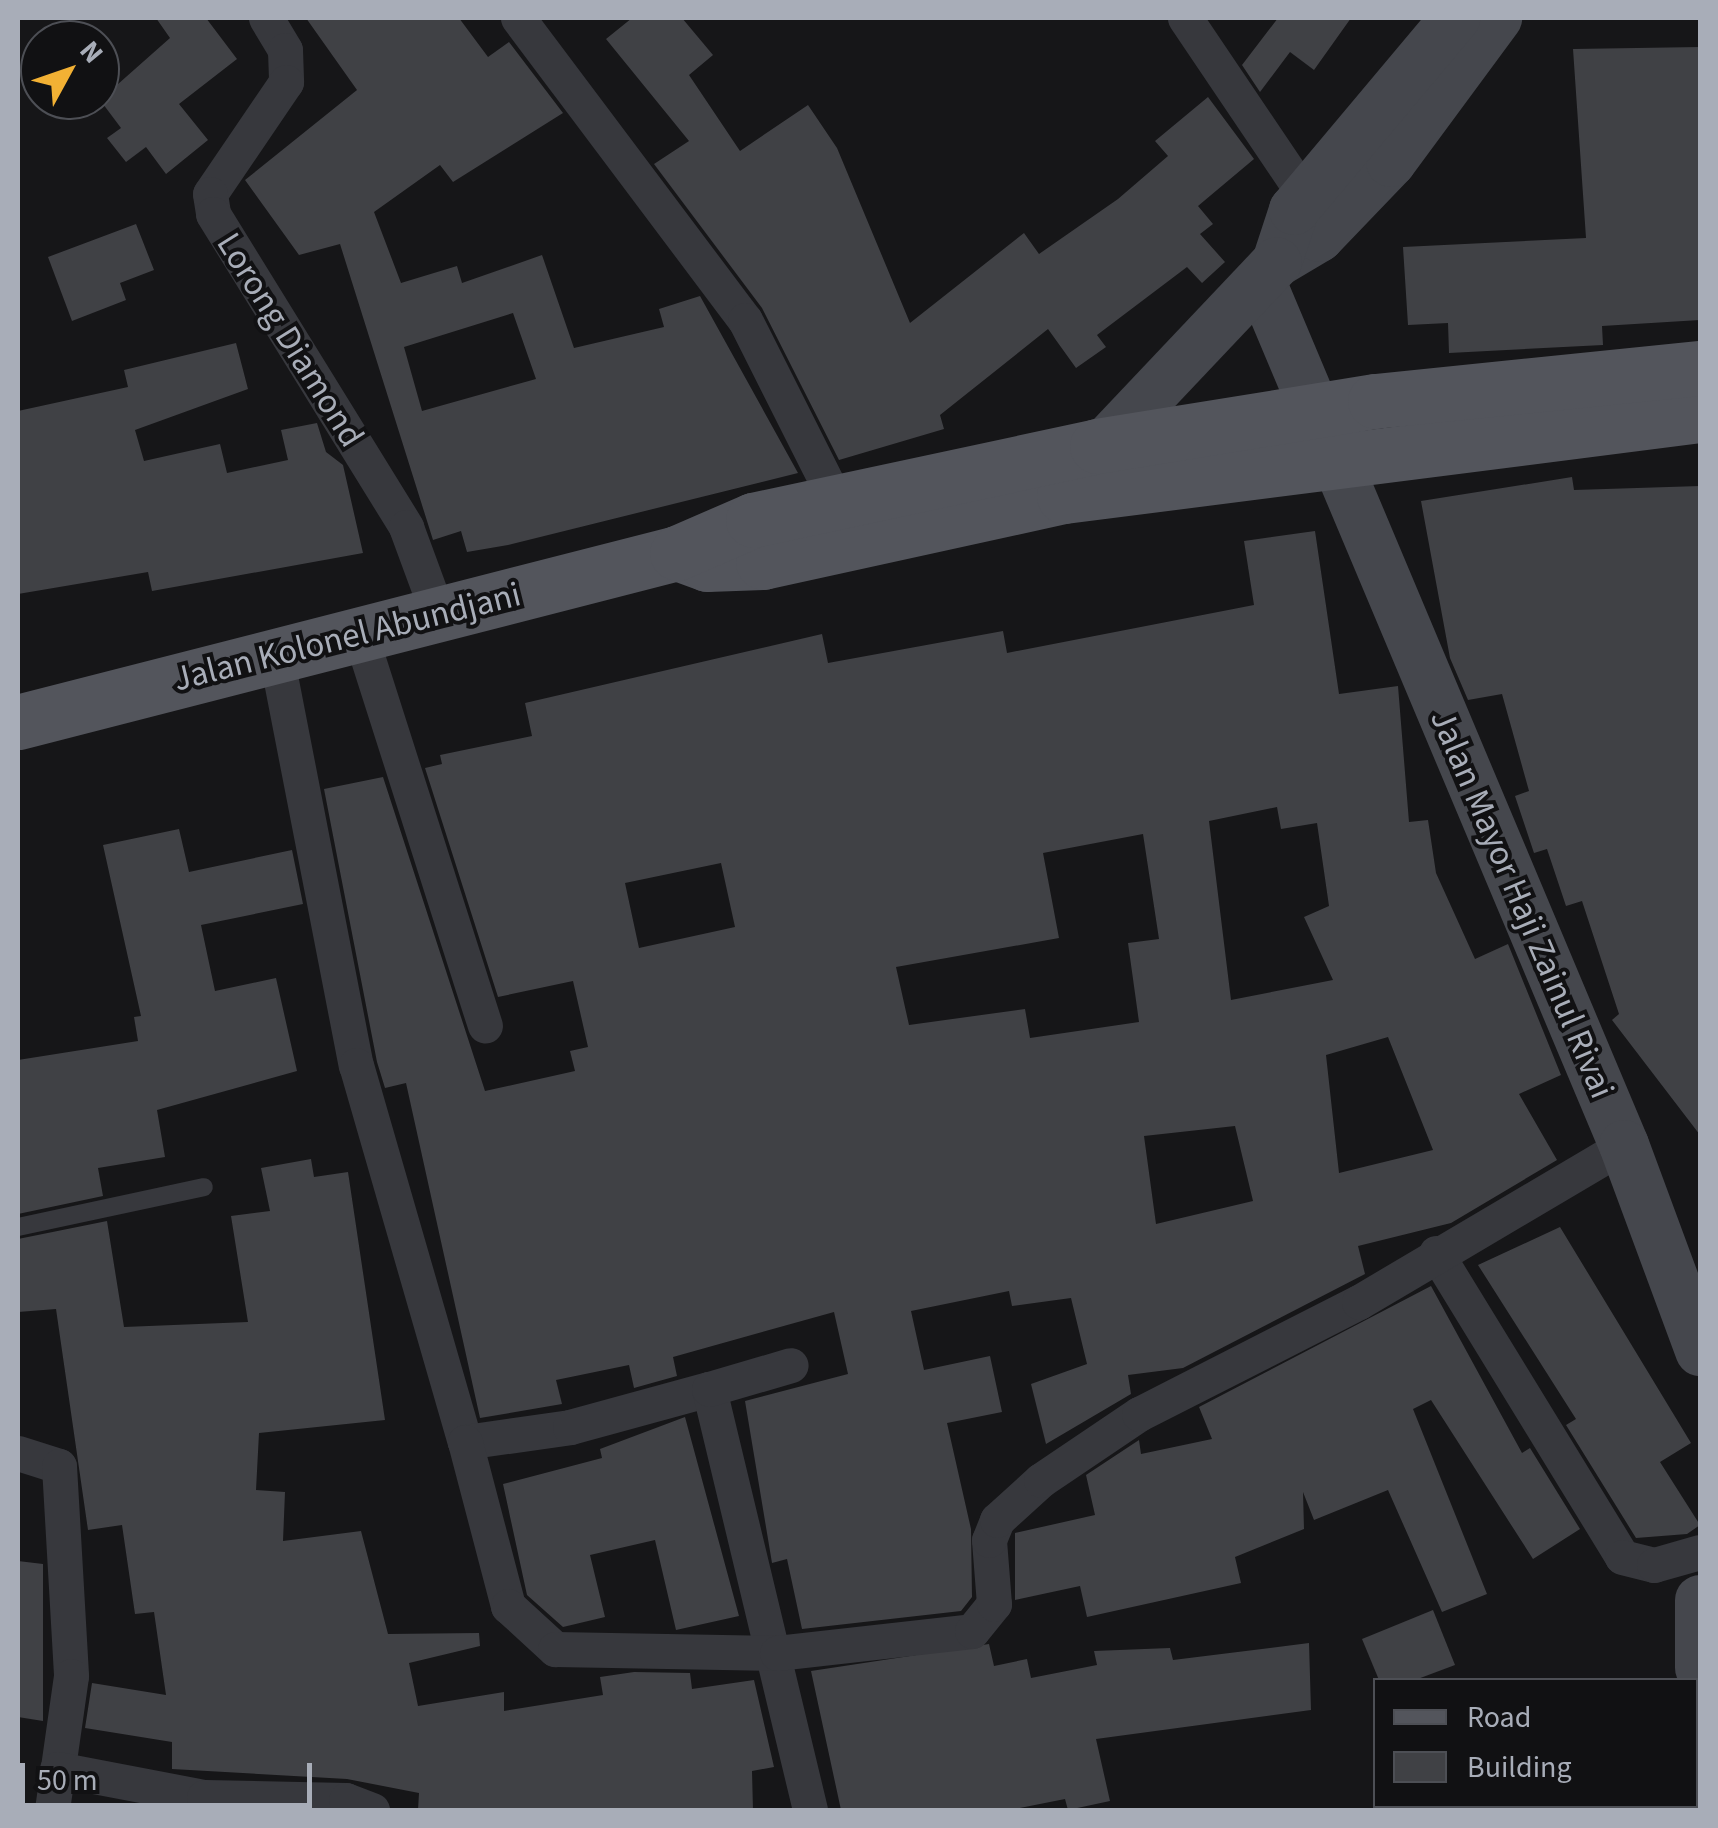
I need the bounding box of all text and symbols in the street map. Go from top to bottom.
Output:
north arrow [20,20,120,120]
text: N [70,32,113,72]
street label: Lorong Diamond [207,225,373,455]
street label: Jalan Kolonel Abundjani [169,574,525,700]
street label: Jalan Mayor Haji Zainul Rivai [1421,703,1623,1105]
legend [1373,1678,1698,1808]
text: Road [1467,1696,1531,1739]
scale bar [25,1743,318,1805]
text: Building [1467,1746,1572,1789]
text: 50 m [37,1759,98,1802]

